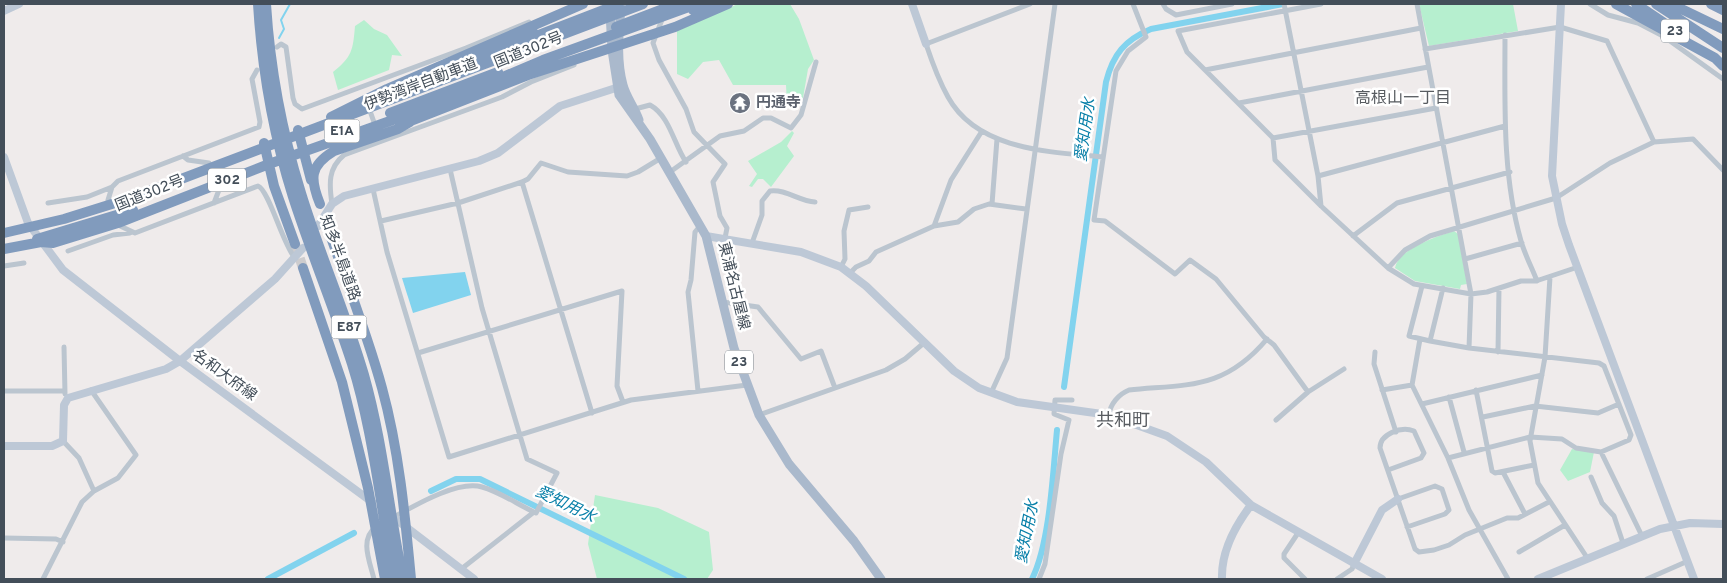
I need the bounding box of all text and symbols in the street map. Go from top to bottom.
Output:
road number: 23 [1661,20,1689,42]
street label: 国道302号 [492,29,566,73]
street label: 伊勢湾岸自動車道 [362,55,480,115]
district label: 高根山一丁目 [1355,89,1451,109]
temple icon: 円通寺 [728,91,752,115]
place label: 円通寺 [756,94,801,113]
water label: 愛知用水 [1072,95,1101,163]
road number: E1A [324,120,360,142]
road number: 302 [208,168,246,192]
street label: 国道302号 [113,172,187,216]
street label: 知多半島道路 [315,212,363,304]
street label: 東浦名古屋線 [713,240,754,332]
road number: E87 [332,316,366,338]
street label: 名和大府線 [188,346,260,406]
road number: 23 [725,351,753,374]
district label: 共和町 [1096,410,1150,433]
water label: 愛知用水 [532,482,600,529]
water label: 愛知用水 [1012,497,1044,565]

